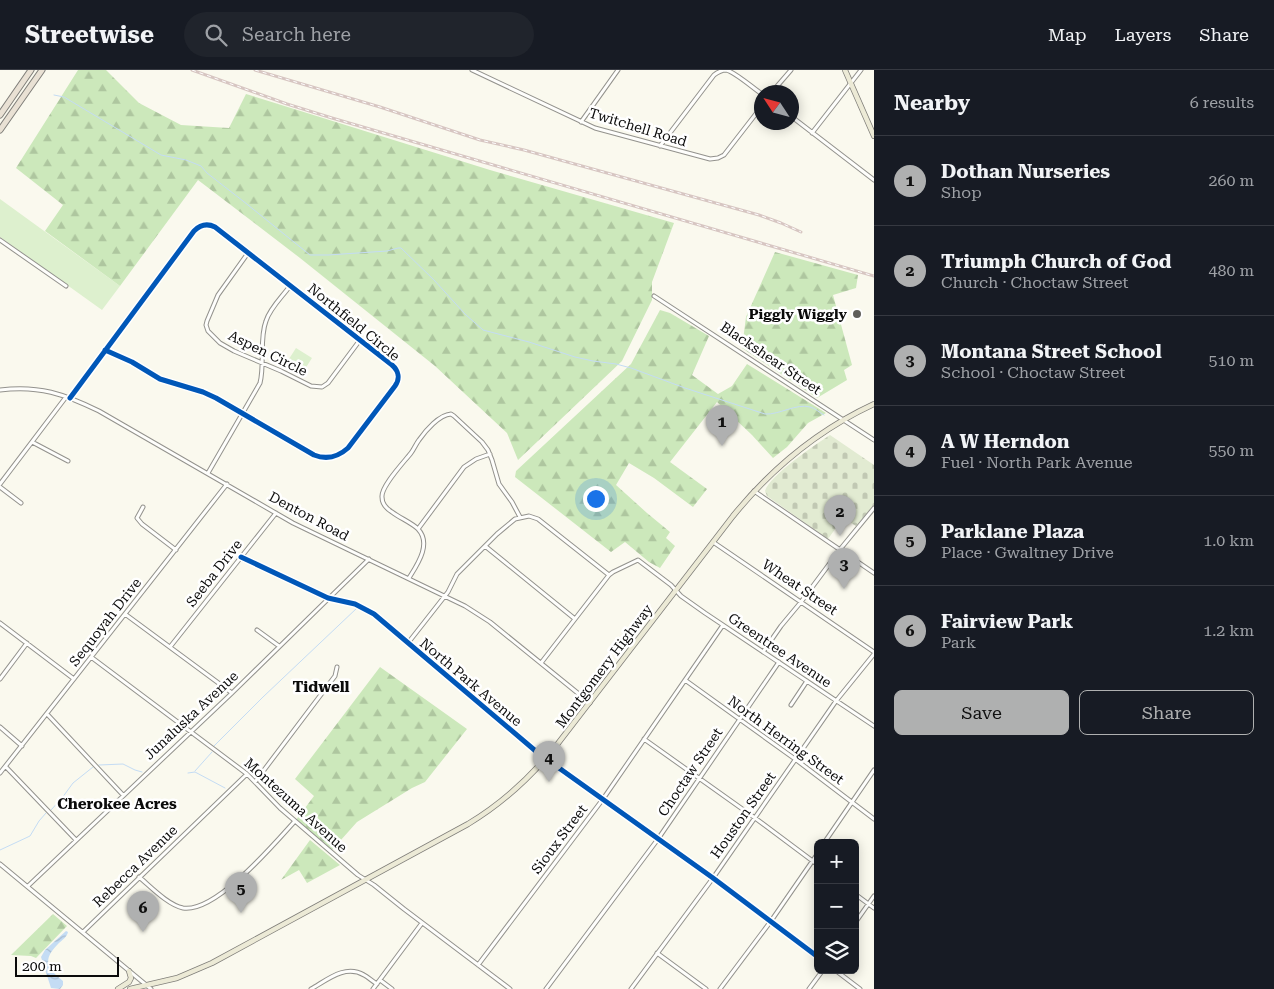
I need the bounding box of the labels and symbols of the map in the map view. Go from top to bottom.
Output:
north arrow [754,85,799,130]
street label: Twitchell Road [587,105,689,149]
street label: Northfield Circle [305,280,404,364]
place label: Piggly Wiggly [749,306,848,322]
marker: Piggly Wiggly [851,308,863,320]
street label: Blackshear Street [718,318,824,398]
street label: Aspen Circle [226,327,310,379]
pin: 1 [706,405,738,446]
your location [583,486,609,512]
street label: Denton Road [266,488,352,544]
pin: 2 [824,495,856,536]
street label: Seeba Drive [183,536,245,610]
pin: 3 [828,548,860,589]
street label: Wheat Street [759,556,841,618]
street label: Sequoyah Drive [66,575,145,669]
street label: Montgomery Highway [552,601,656,731]
street label: Greentree Avenue [725,610,835,691]
street label: North Park Avenue [417,635,525,729]
street label: Junaluska Avenue [141,667,241,763]
district label: Tidwell [293,678,350,696]
street label: North Herring Street [725,693,847,787]
street label: Choctaw Street [654,725,726,819]
pin: 4 [533,741,565,782]
street label: Montezuma Avenue [241,755,351,856]
street label: Houston Street [707,769,779,861]
district label: Cherokee Acres [57,795,177,813]
street label: Sioux Street [528,801,590,877]
street label: Rebecca Avenue [90,822,181,910]
pin: 5 [225,872,257,913]
pin: 6 [127,891,159,932]
scale bar [15,954,119,977]

